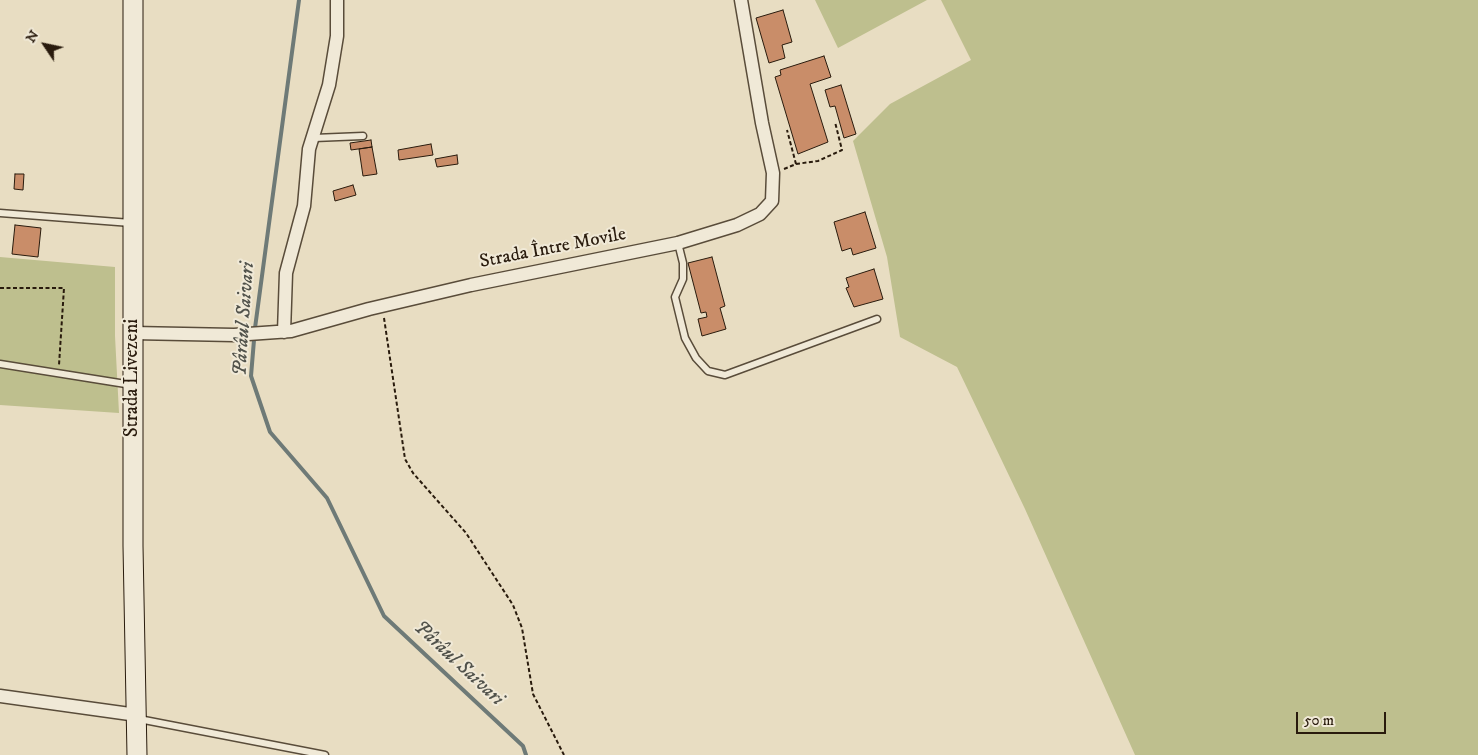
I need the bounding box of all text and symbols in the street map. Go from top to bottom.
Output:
north arrow [20,20,70,70]
text: N [22,27,43,46]
street label: Strada Între Movile [478,224,628,274]
water label: Pârâul Saivari [229,261,261,377]
street label: Strada Livezeni [122,319,144,437]
water label: Pârâul Saivari [408,616,508,712]
scale bar [1298,702,1388,734]
text: 50 m [1304,711,1334,730]

